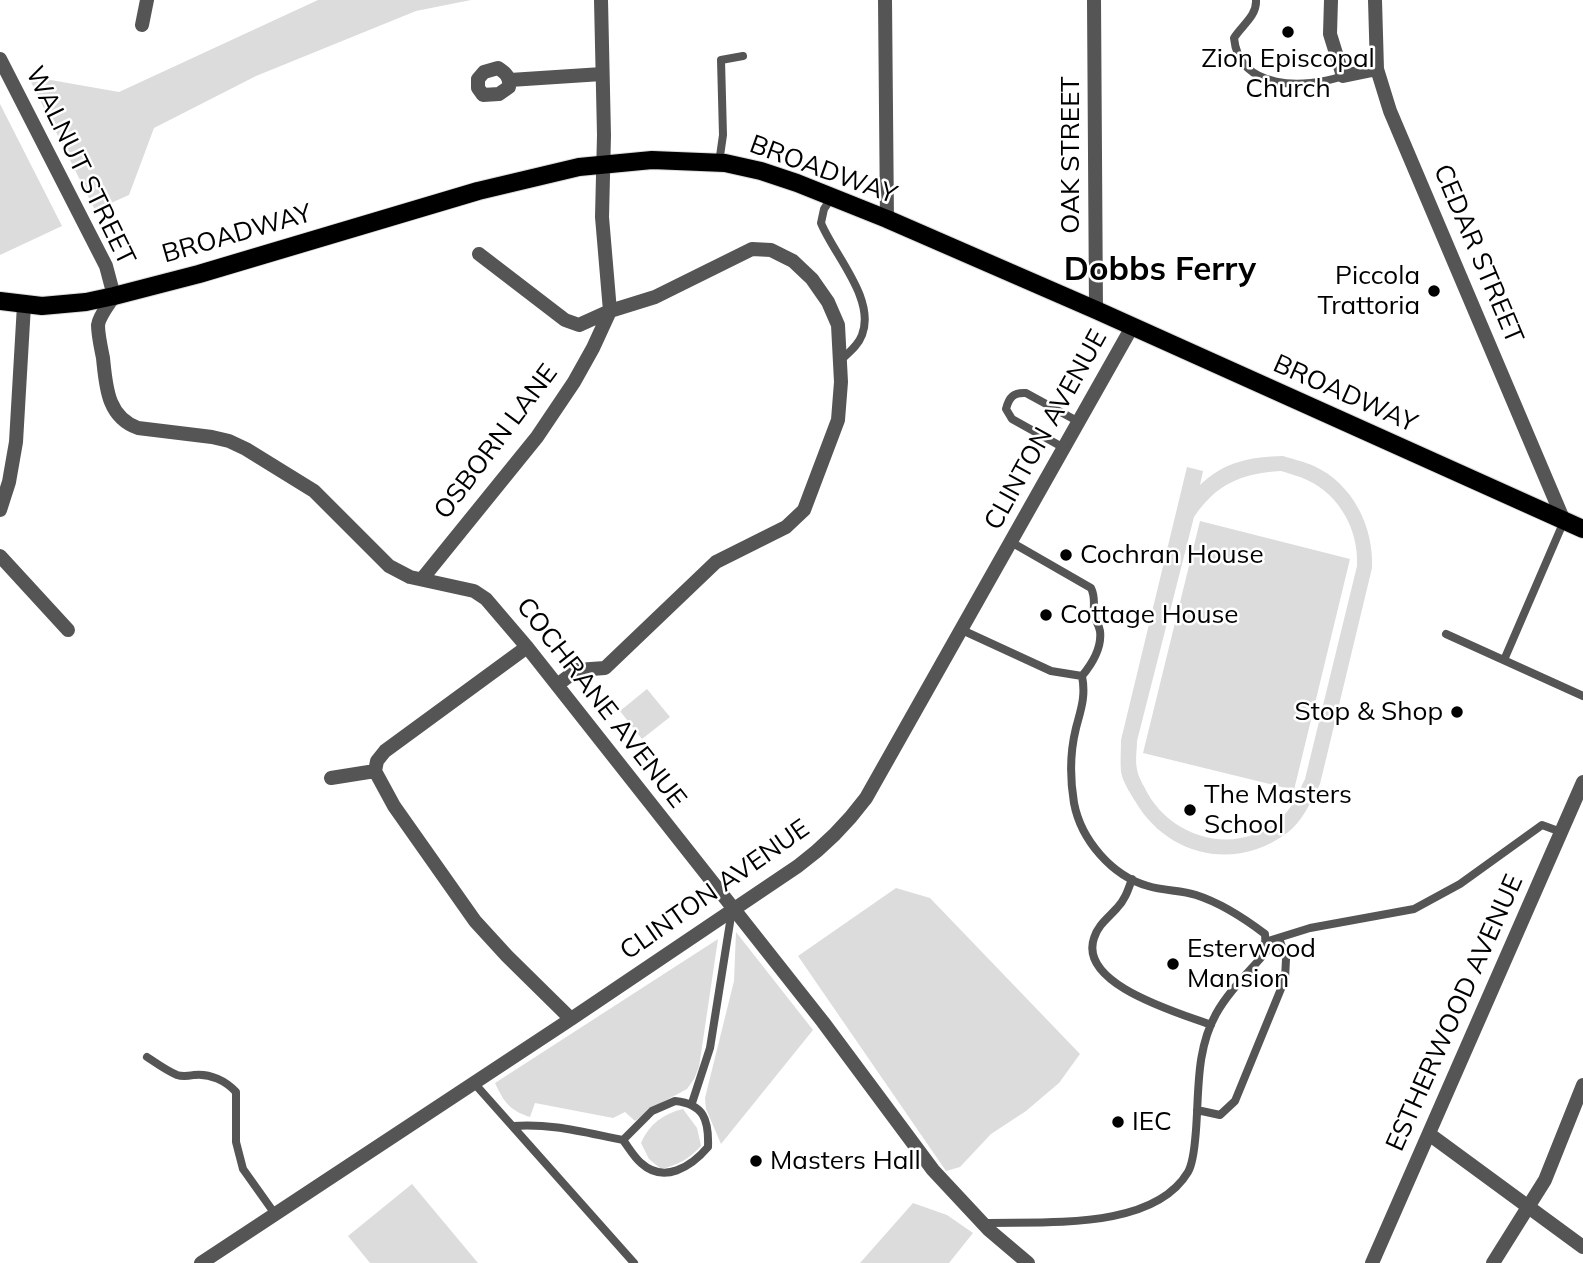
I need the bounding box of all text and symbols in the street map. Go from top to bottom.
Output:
marker: Zion Episcopal Church [1280,24,1296,40]
place label: Zion Episcopal Church [1201,43,1375,104]
street label: WALNUT STREET [18,62,142,270]
street label: OAK STREET [1055,76,1087,234]
street label: BROADWAY [745,129,901,211]
street label: CEDAR STREET [1426,160,1530,348]
street label: BROADWAY [159,198,315,270]
district label: Dobbs Ferry [1064,250,1256,290]
place label: Piccola Trattoria [1318,260,1420,322]
marker: Piccola Trattoria [1426,283,1442,299]
street label: CLINTON AVENUE [978,325,1114,535]
street label: BROADWAY [1268,348,1422,440]
street label: OSBORN LANE [428,358,564,526]
place label: Cochran House [1080,539,1264,571]
marker: Cochran House [1058,547,1074,563]
street label: COCHRANE AVENUE [509,592,693,814]
place label: Cottage House [1060,599,1238,631]
marker: Cottage House [1038,607,1054,623]
place label: Stop & Shop [1295,696,1443,728]
marker: Stop & Shop [1449,704,1465,720]
place label: The Masters School [1204,779,1352,840]
marker: The Masters School [1182,802,1198,818]
street label: CLINTON AVENUE [614,813,816,967]
street label: ESTHERWOOD AVENUE [1380,870,1530,1156]
place label: Esterwood Mansion [1187,933,1316,995]
marker: Esterwood Mansion [1165,956,1181,972]
place label: IEC [1132,1106,1172,1138]
marker: IEC [1110,1114,1126,1130]
place label: Masters Hall [770,1145,921,1177]
marker: Masters Hall [748,1153,764,1169]

